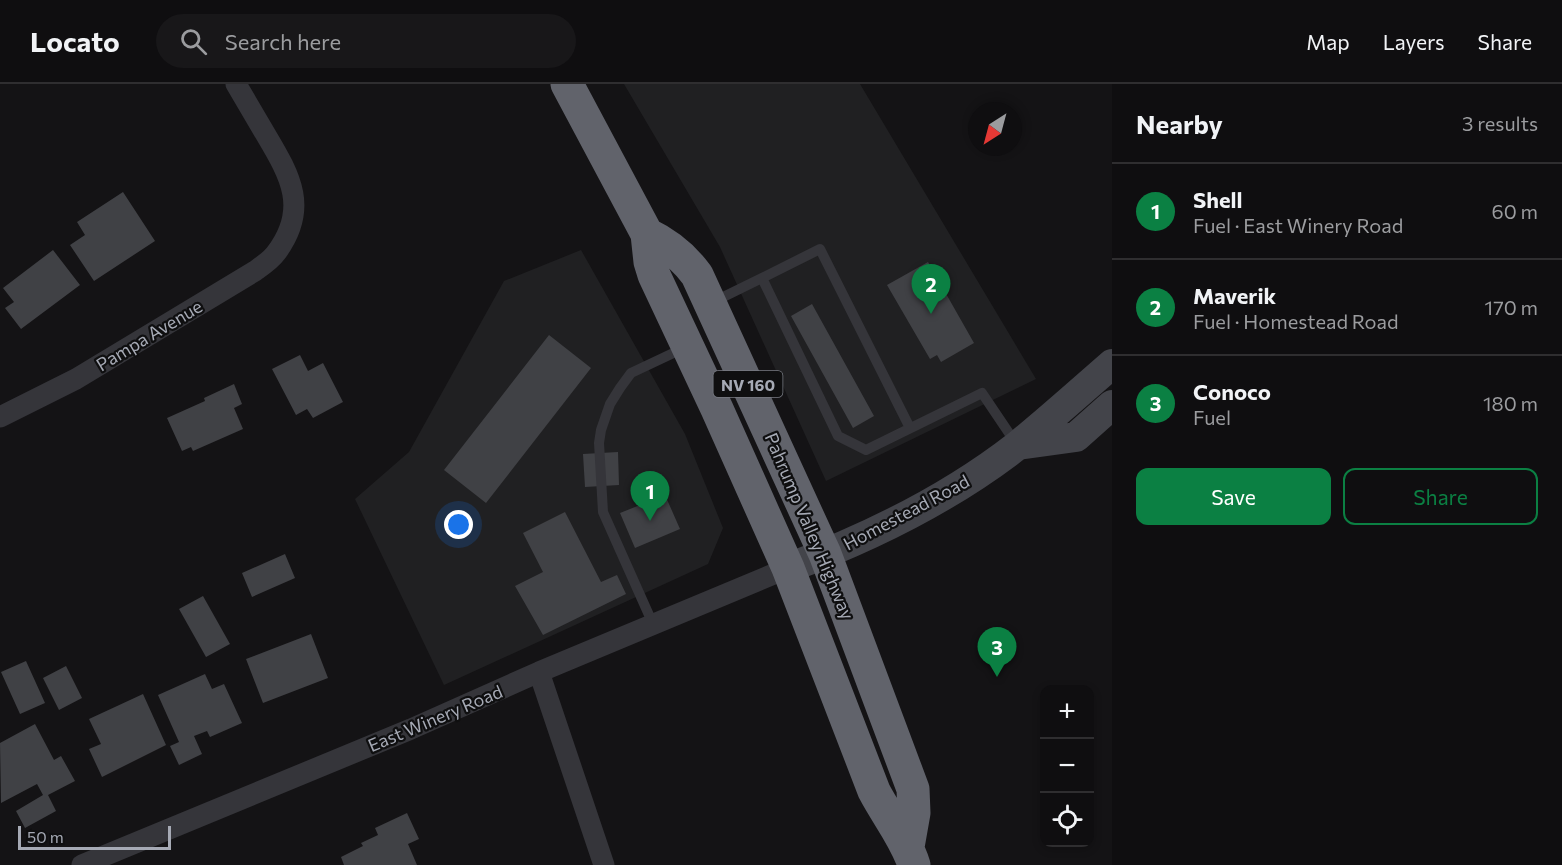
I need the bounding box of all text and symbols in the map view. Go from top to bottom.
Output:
search box [156,14,576,68]
text: Locato [30,24,120,58]
icon: search [177,25,210,58]
text: Search here [225,28,341,55]
text: Map [1306,29,1350,54]
text: Layers [1383,29,1445,54]
text: Share [1478,29,1532,54]
north arrow [968,102,1022,156]
text: Nearby [1136,108,1223,139]
text: 3 results [1462,111,1538,135]
text: Shell [1193,186,1243,213]
text: 1 [1151,199,1160,223]
text: 60 m [1492,199,1538,223]
text: Fuel · East Winery Road [1193,213,1403,237]
pin: 2 [912,264,950,314]
text: Maverik [1193,282,1276,309]
street label: Pampa Avenue [92,295,206,375]
text: 2 [1150,295,1161,319]
text: 170 m [1485,295,1538,319]
text: Fuel · Homestead Road [1193,309,1399,333]
road number: NV 160 [714,371,783,397]
text: Conoco [1193,378,1271,405]
text: 3 [1150,391,1161,415]
text: 180 m [1483,391,1538,415]
text: Fuel [1193,405,1231,429]
street label: Pahrump Valley Highway [761,429,859,623]
button: Save [1136,468,1331,525]
button: Share [1343,468,1538,525]
street label: Homestead Road [839,470,973,554]
pin: 1 [630,472,670,521]
your location [444,510,473,539]
pin: 3 [978,628,1016,677]
street label: East Winery Road [364,680,506,756]
map controls [1040,685,1094,847]
button: + [1040,685,1094,739]
button: − [1040,739,1094,793]
button: locate [1040,793,1094,847]
scale bar [18,823,171,850]
text: 50 m [27,827,64,846]

